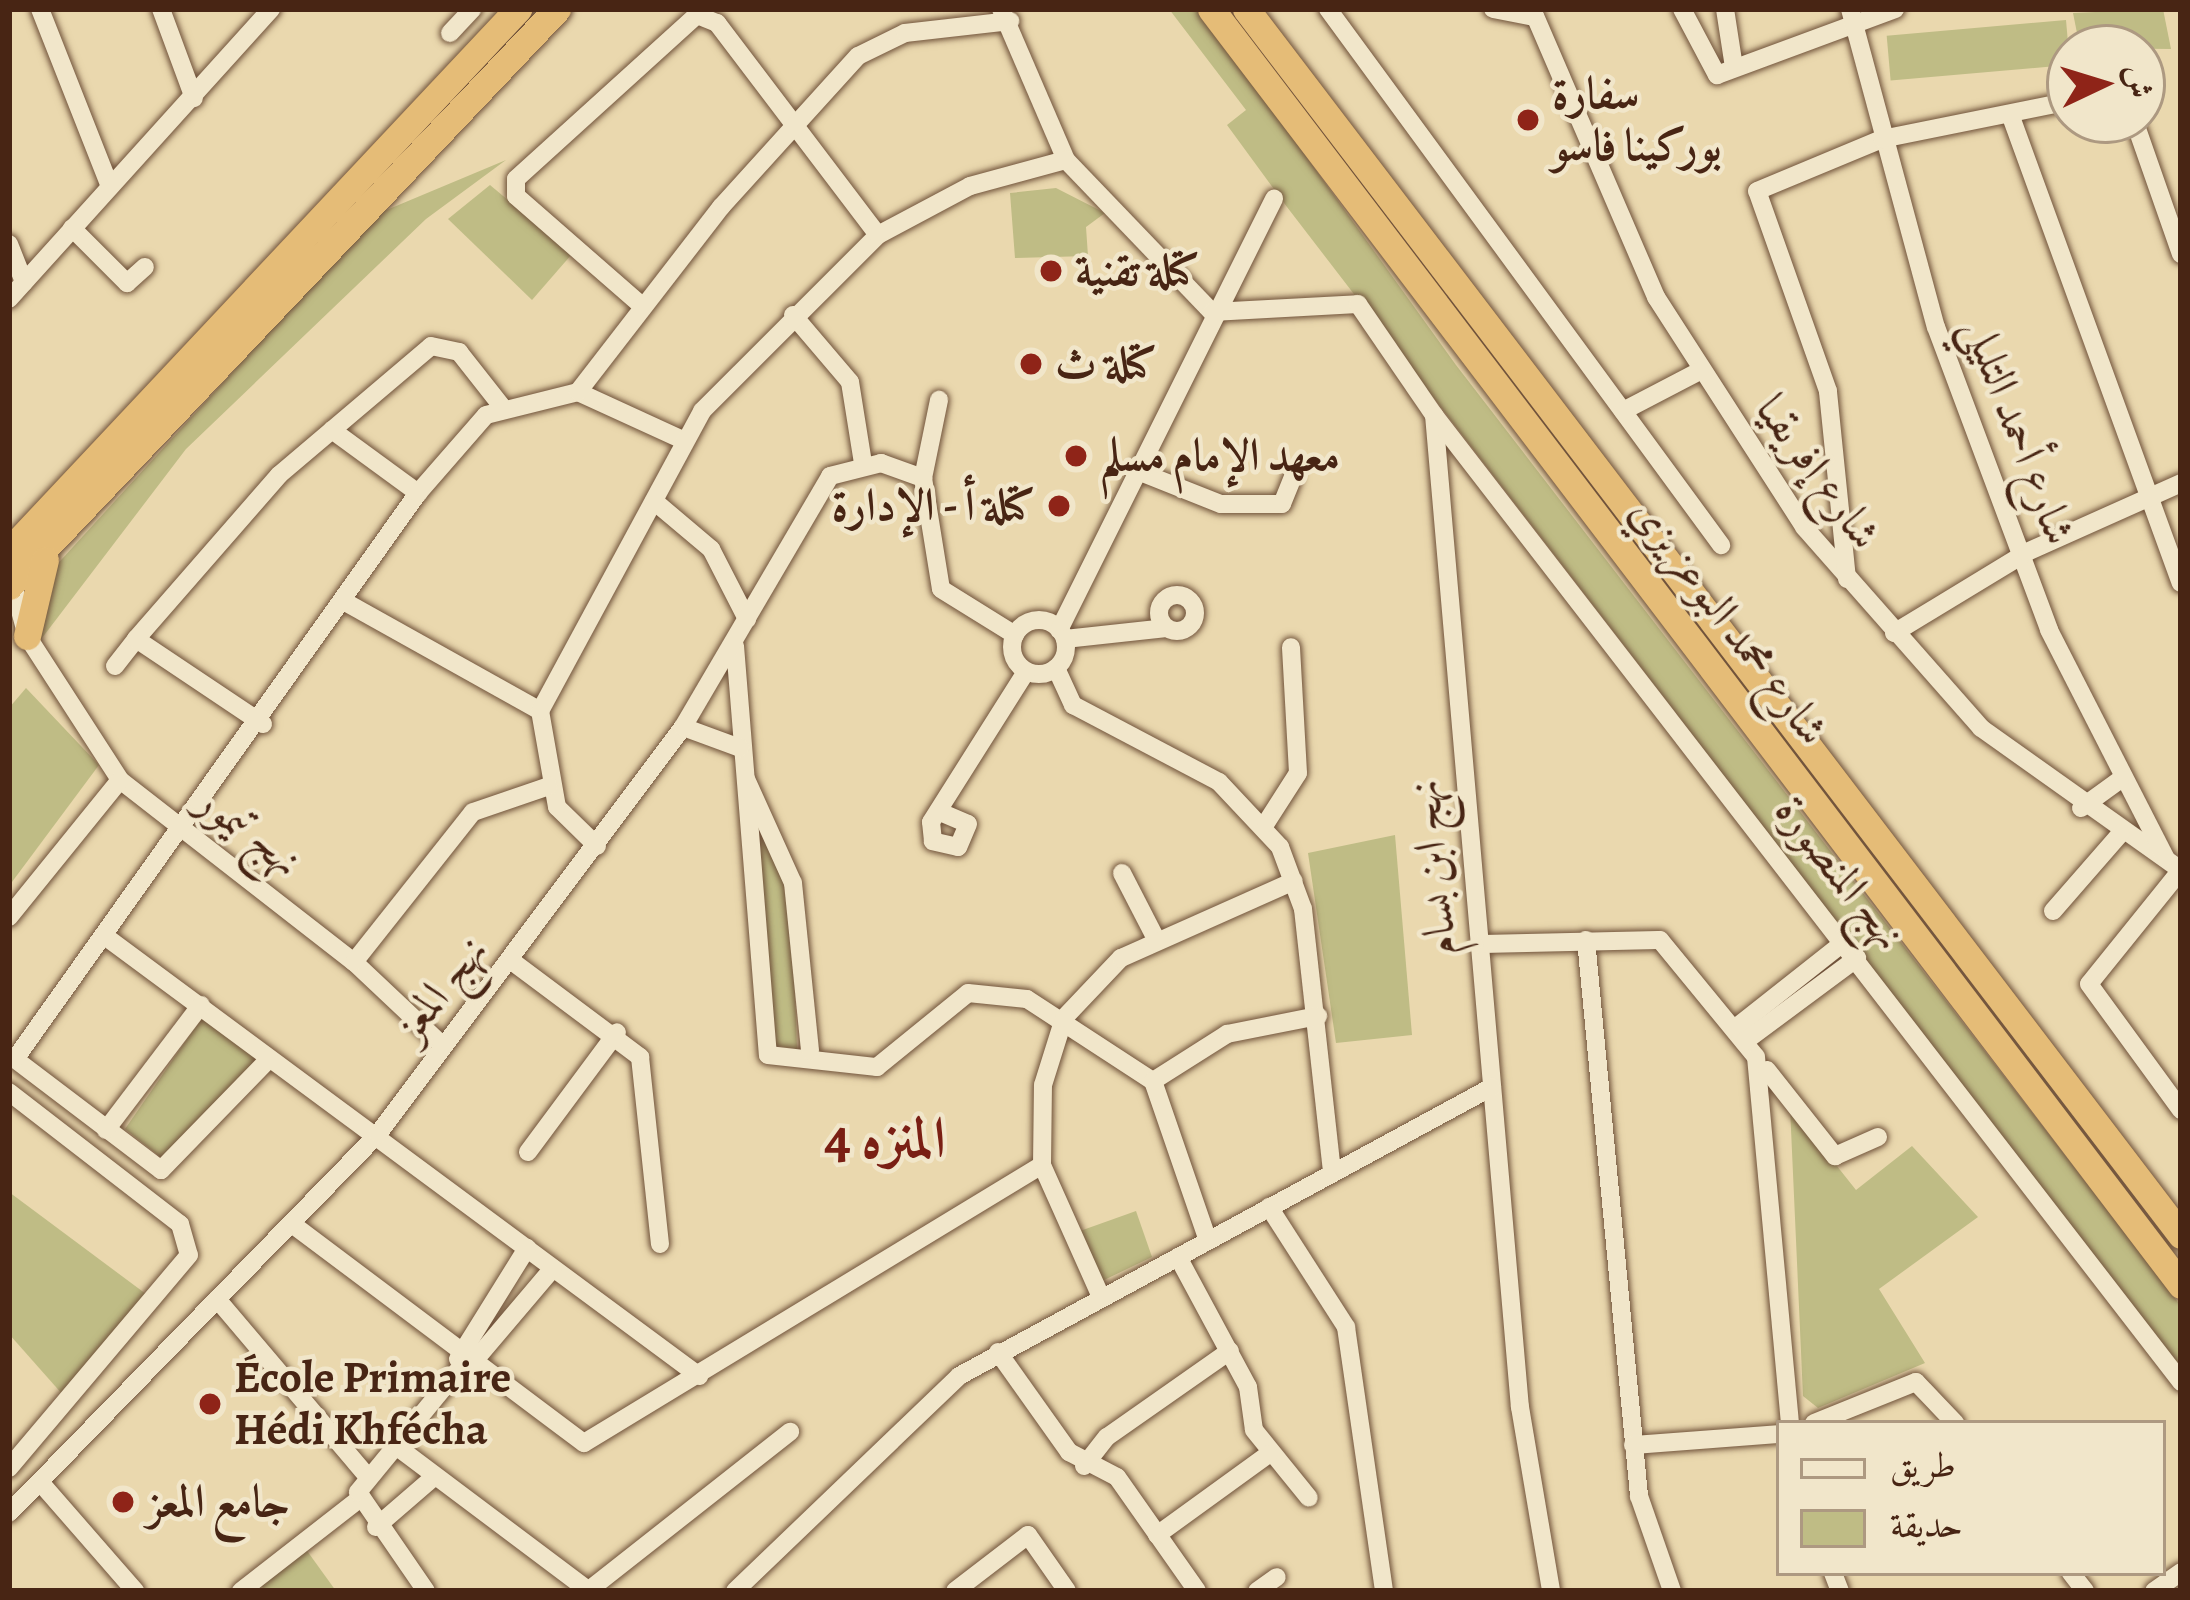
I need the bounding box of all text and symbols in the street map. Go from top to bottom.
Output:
north arrow [2046,24,2166,144]
text: ش [2116,64,2163,100]
place label: سفارة بوركينا فاسو [1552,67,1722,173]
marker: سفارة بوركينا فاسو [1515,107,1541,133]
place label: كتلة تقنية [1075,244,1200,298]
marker: كتلة تقنية [1038,258,1064,284]
street label: شارع أحمد التليلي [1951,310,2087,552]
place label: كتلة ث [1055,337,1157,391]
marker: كتلة ث [1018,351,1044,377]
street label: شارع إفريقيا [1744,384,1892,560]
place label: معهد الإمام مسلم [1100,429,1340,483]
marker: معهد الإمام مسلم [1063,443,1089,469]
place label: كتلة أ - الإدارة [830,479,1035,533]
street label: شارع محمد البوعزيزي [1618,486,1840,756]
marker: كتلة أ - الإدارة [1046,493,1072,519]
street label: نهج تيمور [186,773,312,889]
street label: نهج ابن بسام [1397,777,1469,959]
street label: نهج المنصورة [1763,785,1917,961]
street label: نهج المعز [383,925,499,1051]
district label: المنزه 4 [824,1105,946,1173]
place label: École Primaire Hédi Khfécha [234,1351,511,1457]
marker: École Primaire Hédi Khfécha [197,1391,223,1417]
legend [1776,1420,2166,1576]
text: طريق [1890,1440,1956,1489]
place label: جامع المعز [147,1475,290,1529]
marker: جامع المعز [110,1489,136,1515]
text: حديقة [1890,1500,1963,1549]

